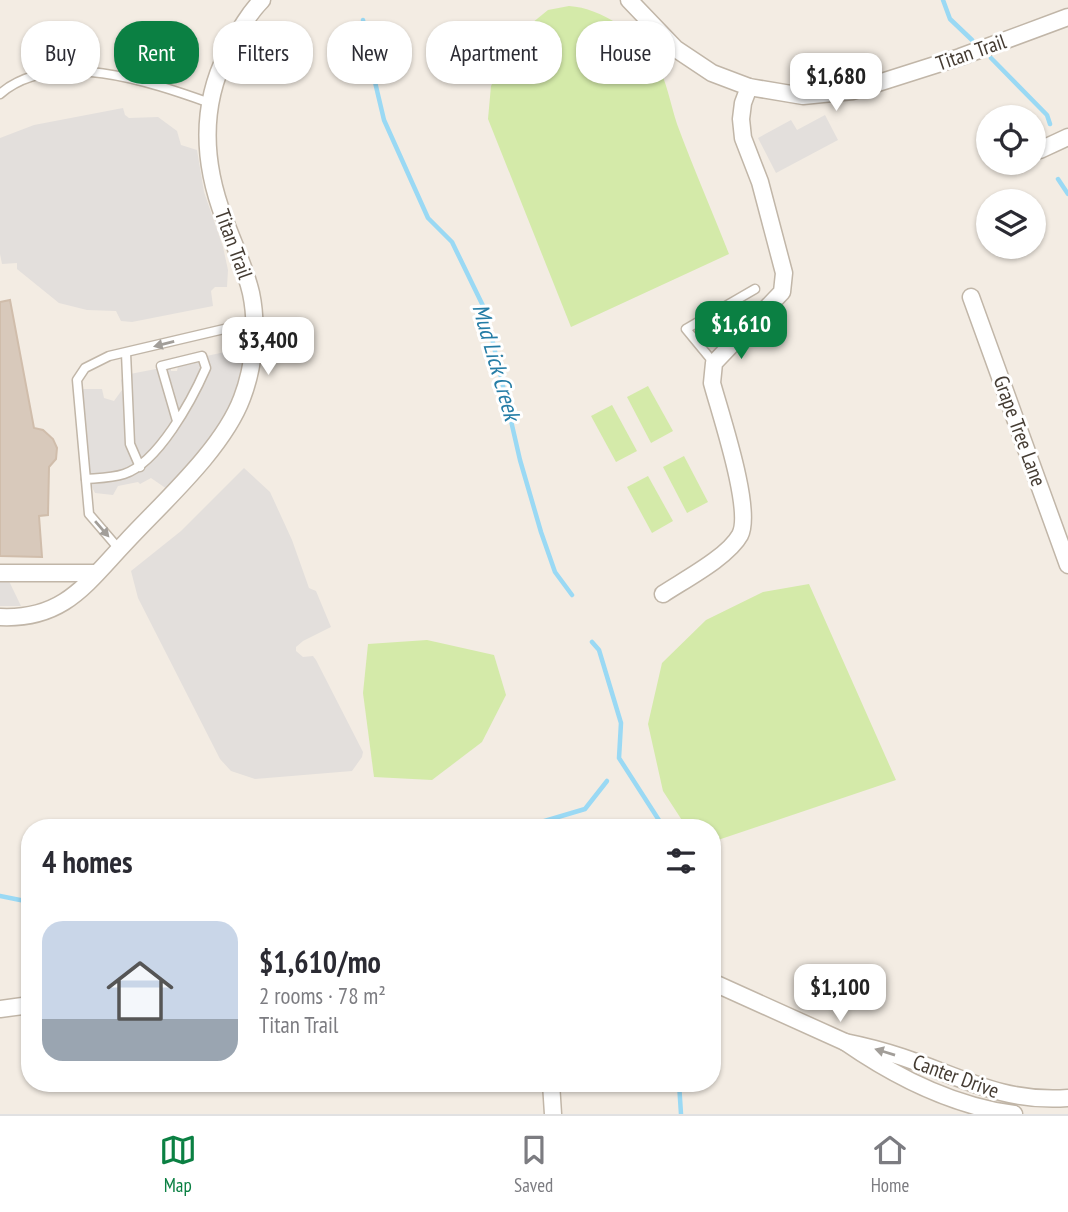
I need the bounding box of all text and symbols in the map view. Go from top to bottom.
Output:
chip: Buy [21,21,100,84]
chip: Rent [114,21,199,84]
chip: Filters [213,21,313,84]
chip: New [327,21,412,84]
chip: Apartment [426,21,562,84]
chip: House [576,21,675,84]
street label: Titan Trail [932,27,1010,77]
pin: $1,680 [779,54,893,113]
text: $1,680 [806,61,866,90]
map controls [976,105,1046,259]
button: locate [976,105,1046,175]
button: layers [976,189,1046,259]
street label: Titan Trail [209,205,259,283]
water label: Mud Lick Creek [467,300,528,426]
pin: $1,610 [684,302,798,361]
text: $1,610 [711,309,771,338]
pin: $3,400 [211,318,325,377]
text: $3,400 [238,325,298,354]
one-way arrow [153,339,175,350]
street label: Grape Tree Lane [987,372,1053,490]
one-way arrow [94,520,110,538]
text: 4 homes [42,842,133,881]
icon: filters [662,842,700,880]
text: $1,610/mo [259,942,381,981]
icon: home [98,949,182,1033]
pin: $1,100 [783,964,897,1024]
text: $1,100 [810,972,870,1001]
text: 2 rooms · 78 m² [259,981,386,1010]
text: Titan Trail [259,1010,338,1039]
one-way arrow [874,1046,895,1056]
street label: Canter Drive [909,1048,1003,1104]
tab: Map [159,1131,197,1197]
tab: Saved [514,1131,553,1197]
tab: Home [871,1131,909,1197]

